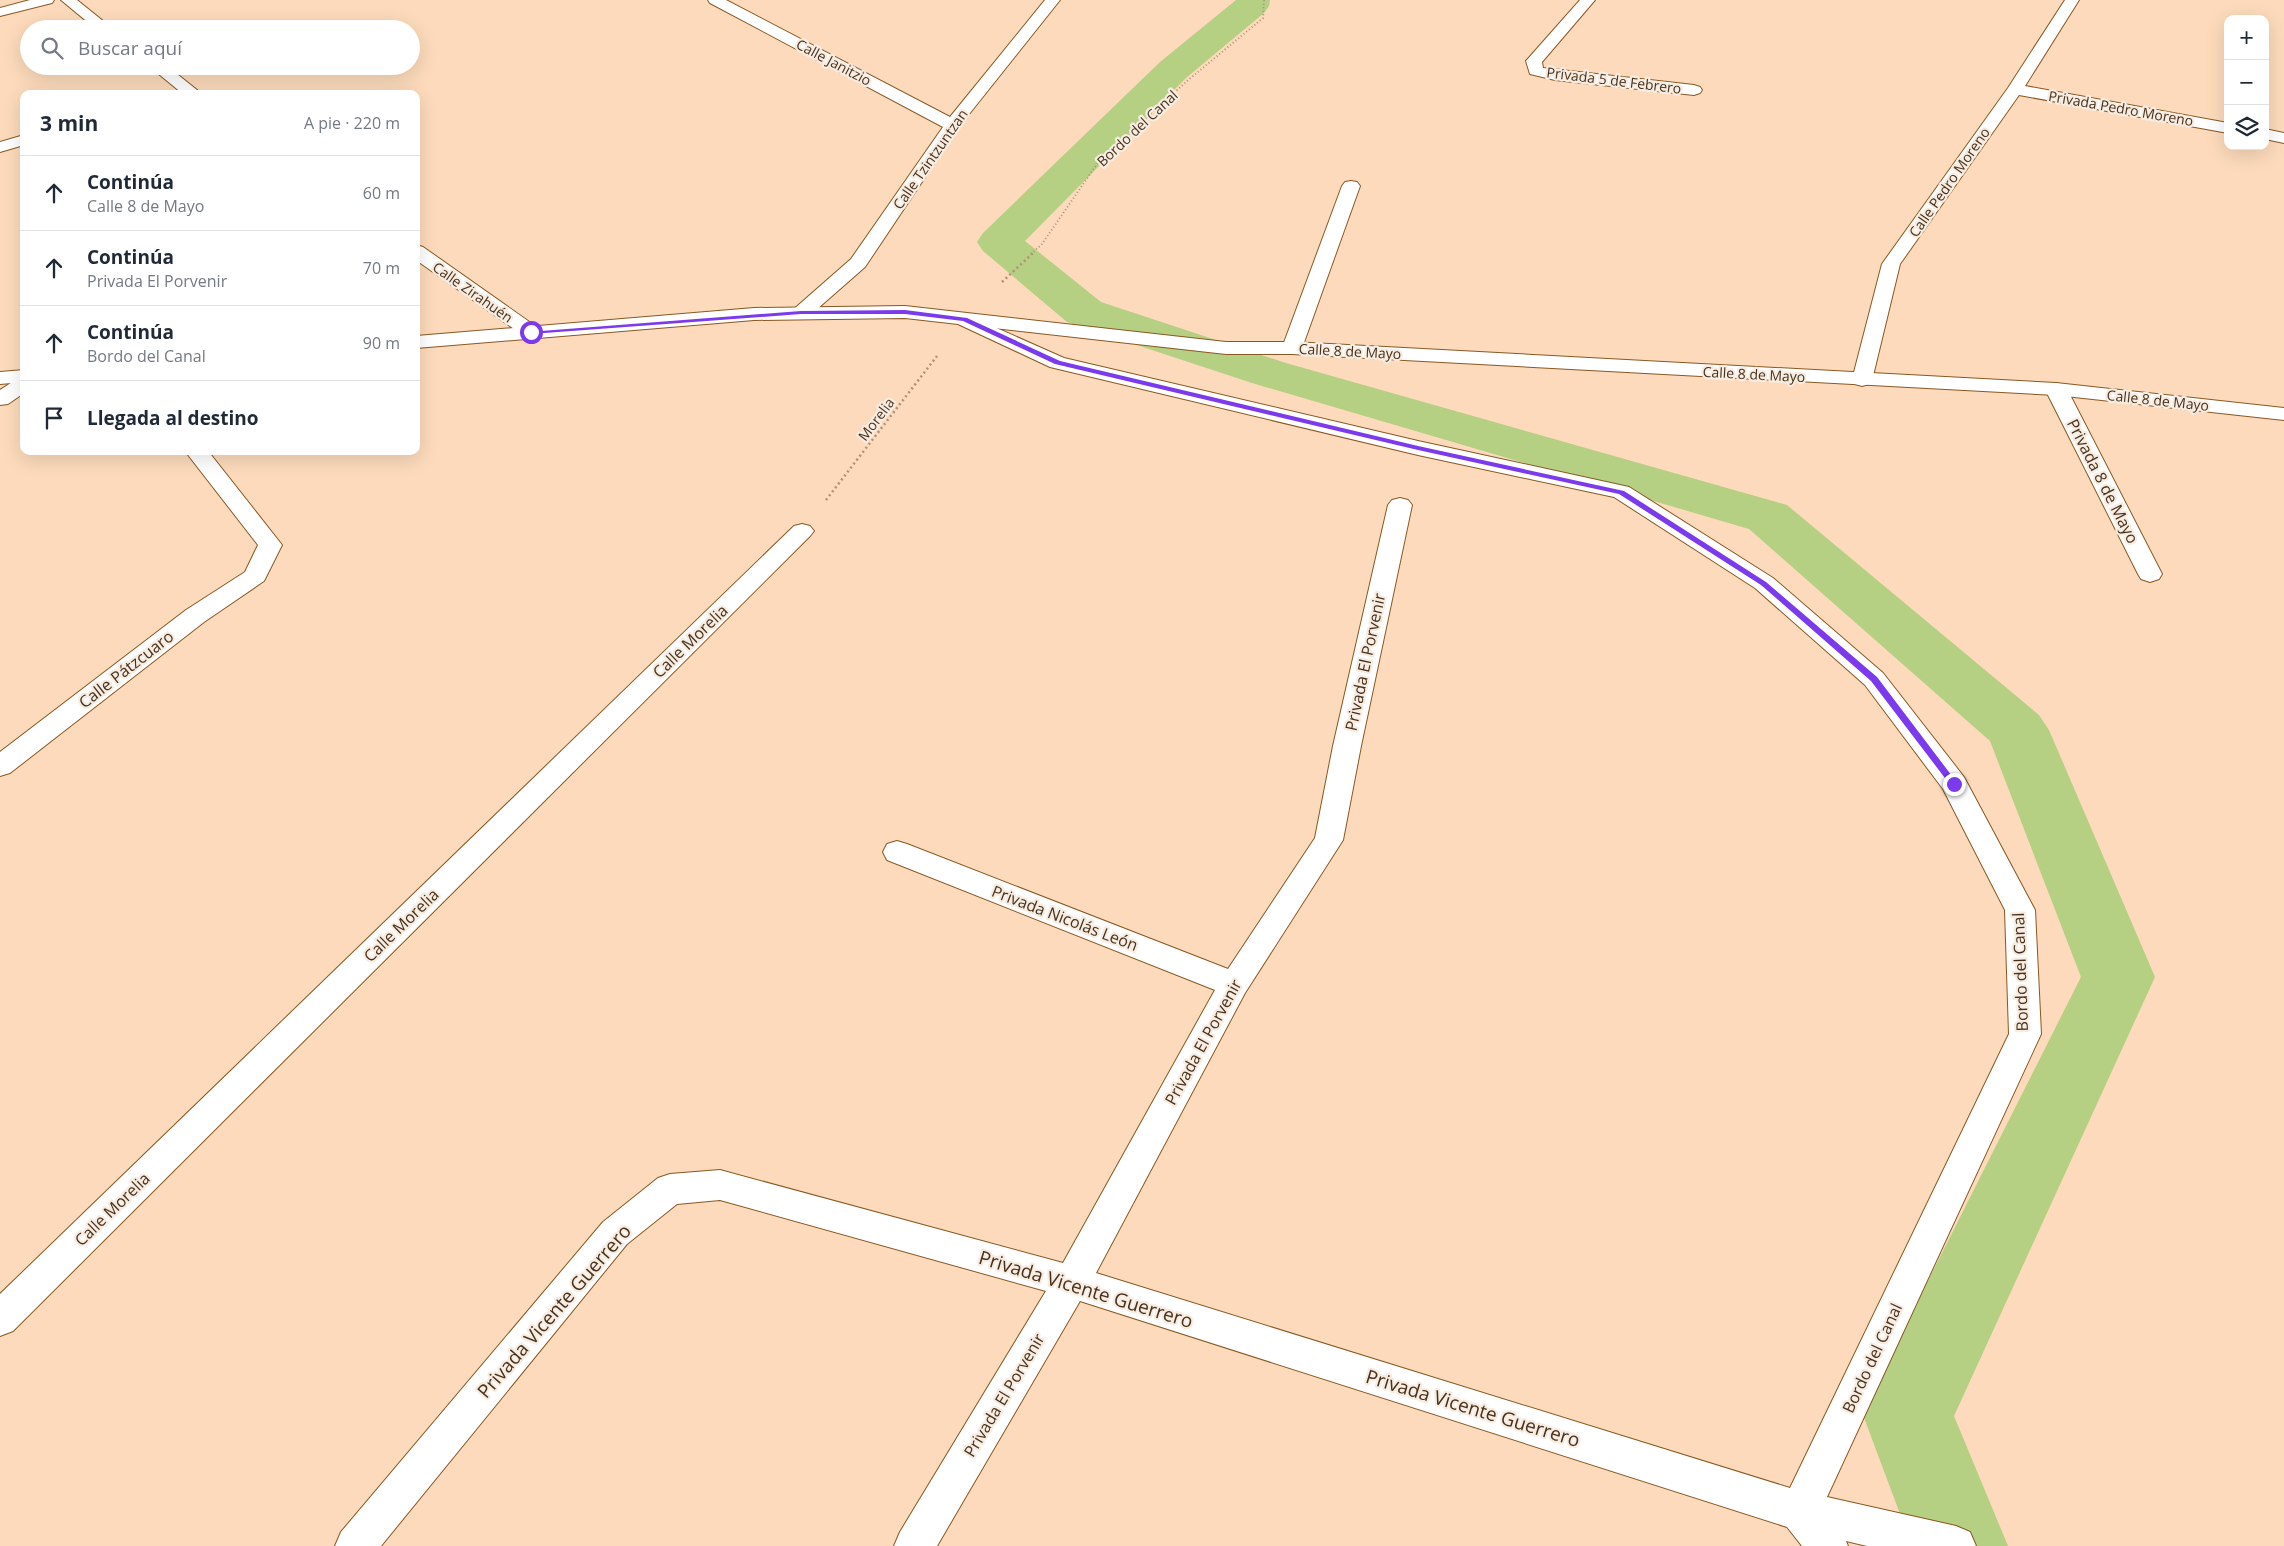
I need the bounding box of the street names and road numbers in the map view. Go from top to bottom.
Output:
street label: Calle Janitzio [793,34,875,90]
street label: Privada 5 de Febrero [1546,62,1682,98]
street label: Bordo del Canal [1093,86,1181,170]
street label: Privada Pedro Moreno [2047,86,2195,130]
street label: Calle Tzintzuntzan [888,105,972,213]
street label: Calle Pedro Moreno [1904,124,1994,240]
street label: Calle Zirahuén [429,257,517,327]
street label: Calle 8 de Mayo [1298,339,1402,363]
street label: Calle 8 de Mayo [1702,362,1806,386]
street label: Calle 8 de Mayo [2106,385,2210,415]
street label: Morelia [854,394,898,444]
street label: Privada 8 de Mayo [2062,415,2144,547]
street label: Privada El Porvenir [1340,591,1390,733]
street label: Calle Morelia [648,599,732,683]
street label: Calle Pátzcuaro [74,625,178,713]
street label: Privada Nicolás León [989,880,1141,956]
street label: Calle Morelia [359,883,443,967]
street label: Bordo del Canal [2007,912,2033,1032]
street label: Privada El Porvenir [1159,975,1247,1109]
street label: Calle Morelia [70,1167,154,1251]
street label: Privada Vicente Guerrero [471,1218,637,1404]
street label: Privada Vicente Guerrero [976,1244,1196,1334]
street label: Bordo del Canal [1837,1300,1907,1416]
street label: Privada El Porvenir [958,1329,1050,1461]
street label: Privada Vicente Guerrero [1363,1363,1583,1453]

